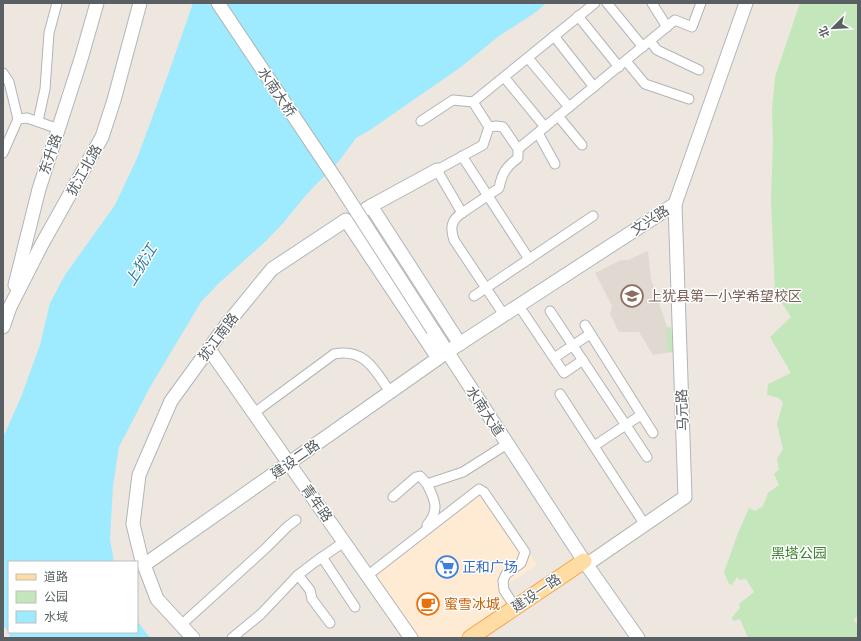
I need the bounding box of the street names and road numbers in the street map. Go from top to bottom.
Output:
street label: 水南大桥 [255,64,299,120]
street label: 东升路 [36,132,64,176]
street label: 犹江北路 [63,142,105,198]
street label: 文兴路 [628,202,672,238]
street label: 犹江南路 [195,310,241,364]
street label: 水南大道 [463,383,507,439]
street label: 马元路 [673,389,691,431]
street label: 建设二路 [267,436,323,482]
street label: 青年路 [298,481,336,525]
street label: 建设一路 [508,571,564,615]

